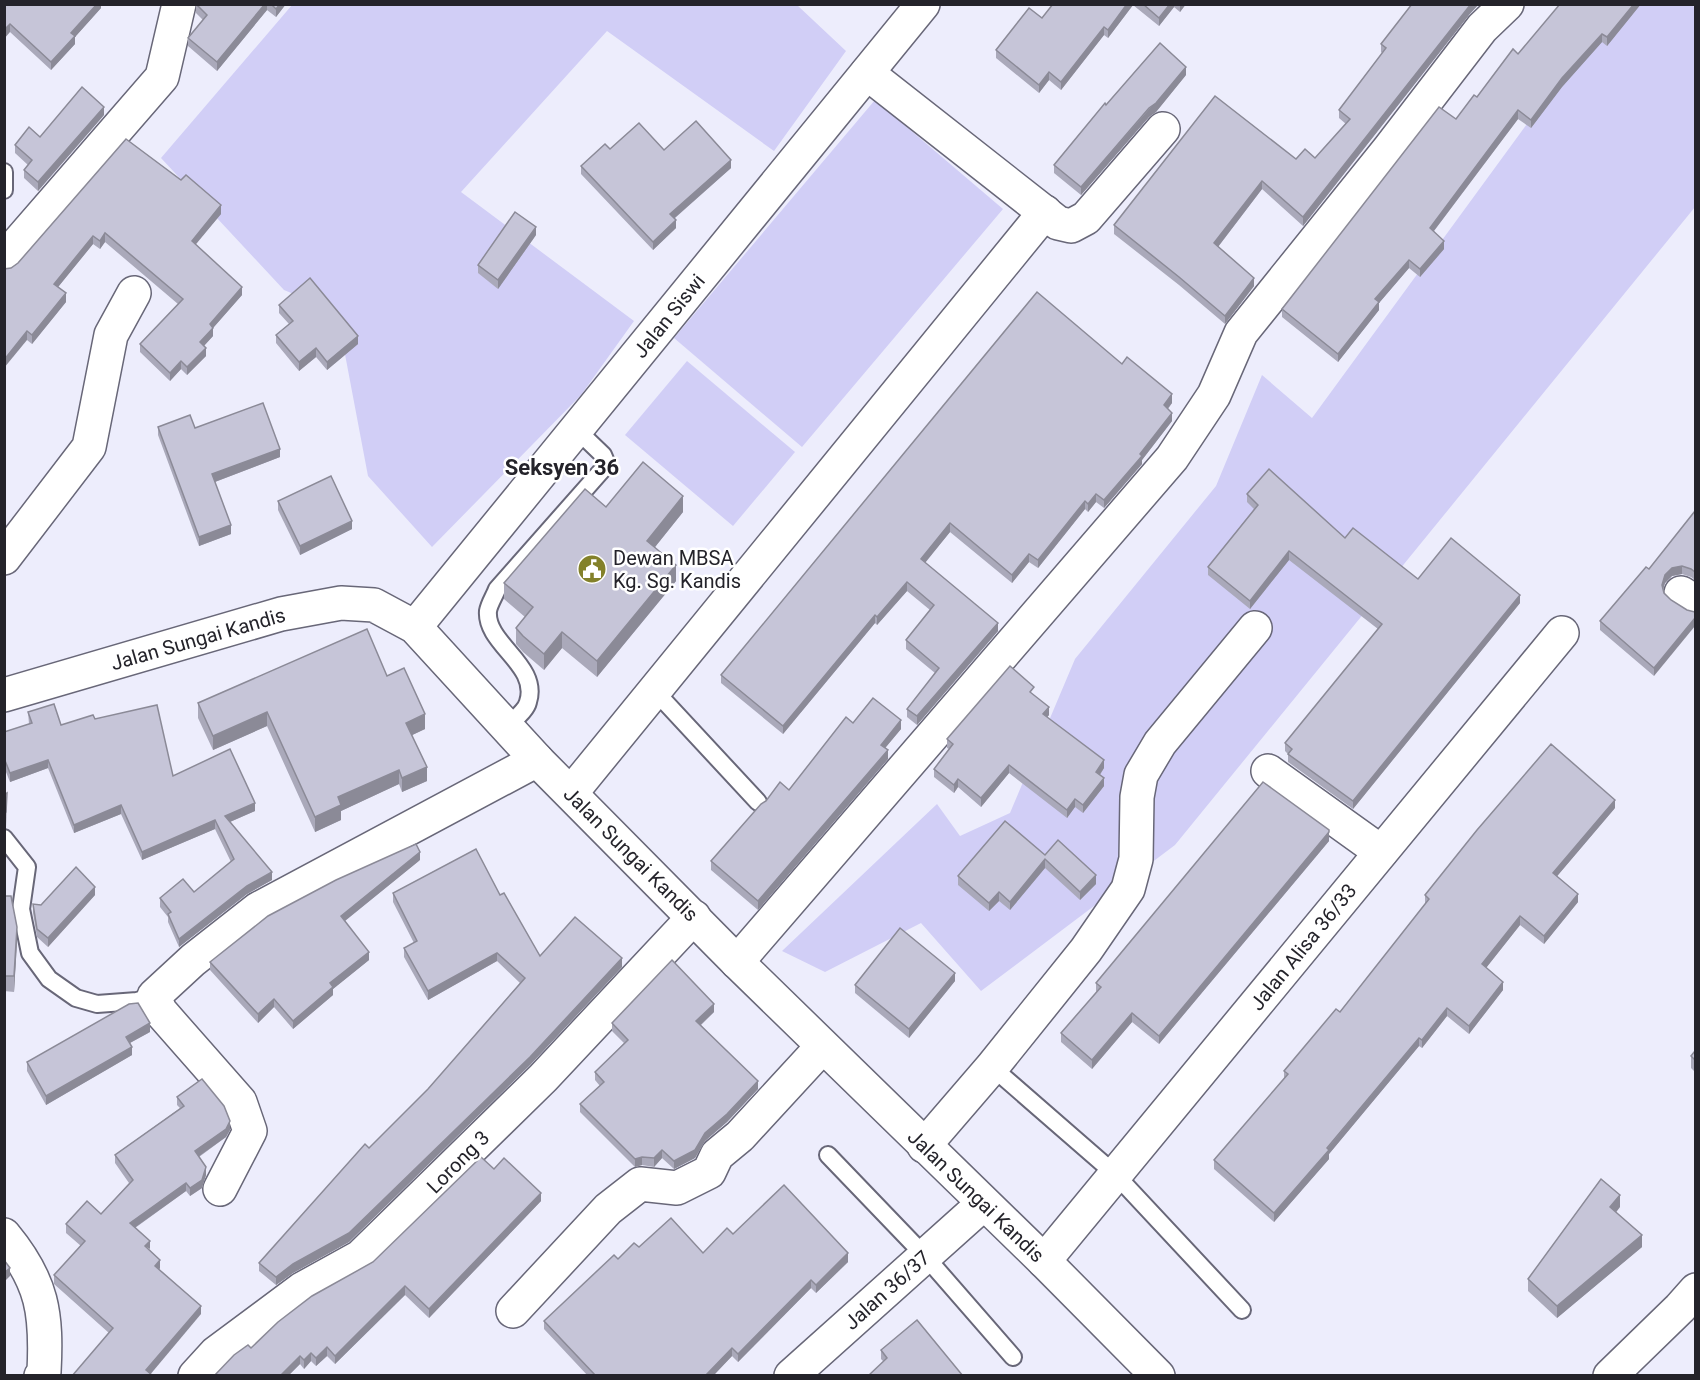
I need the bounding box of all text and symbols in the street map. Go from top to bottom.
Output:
street label: Jalan Siswi [628,269,710,363]
district label: Seksyen 36 [505,455,619,480]
place label: Dewan MBSA Kg. Sg. Kandis [613,546,741,593]
public building icon: Dewan MBSA Kg. Sg. Kandis [576,553,608,585]
street label: Jalan Sungai Kandis [108,603,288,675]
street label: Jalan Sungai Kandis [559,782,703,926]
street label: Jalan Alisa 36/33 [1245,879,1361,1015]
street label: Jalan Sungai Kandis [903,1125,1049,1267]
street label: Lorong 3 [422,1126,494,1198]
street label: Jalan 36/37 [839,1245,935,1335]

